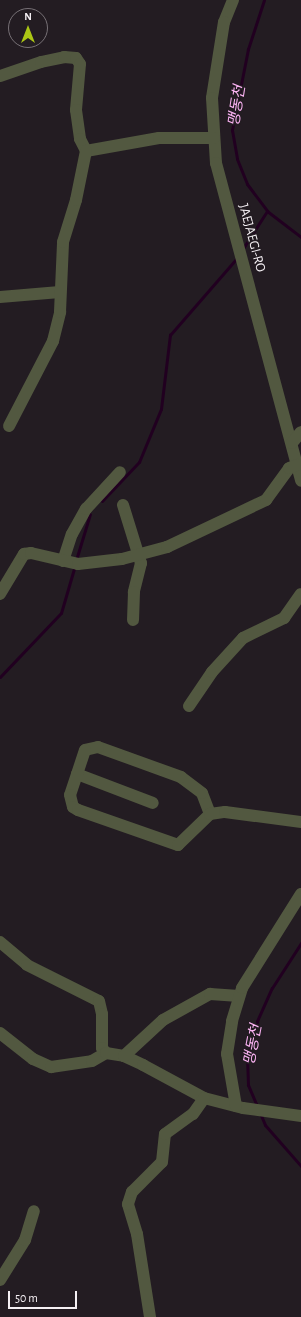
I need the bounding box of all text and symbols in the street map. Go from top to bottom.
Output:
north arrow [8,8,48,48]
text: N [24,11,32,22]
water label: 맹동천 [225,84,249,128]
street label: JAEJAEGI-RO [235,202,269,274]
water label: 맹동천 [240,1023,266,1067]
scale bar [10,1283,79,1309]
text: 50 m [15,1292,38,1304]

